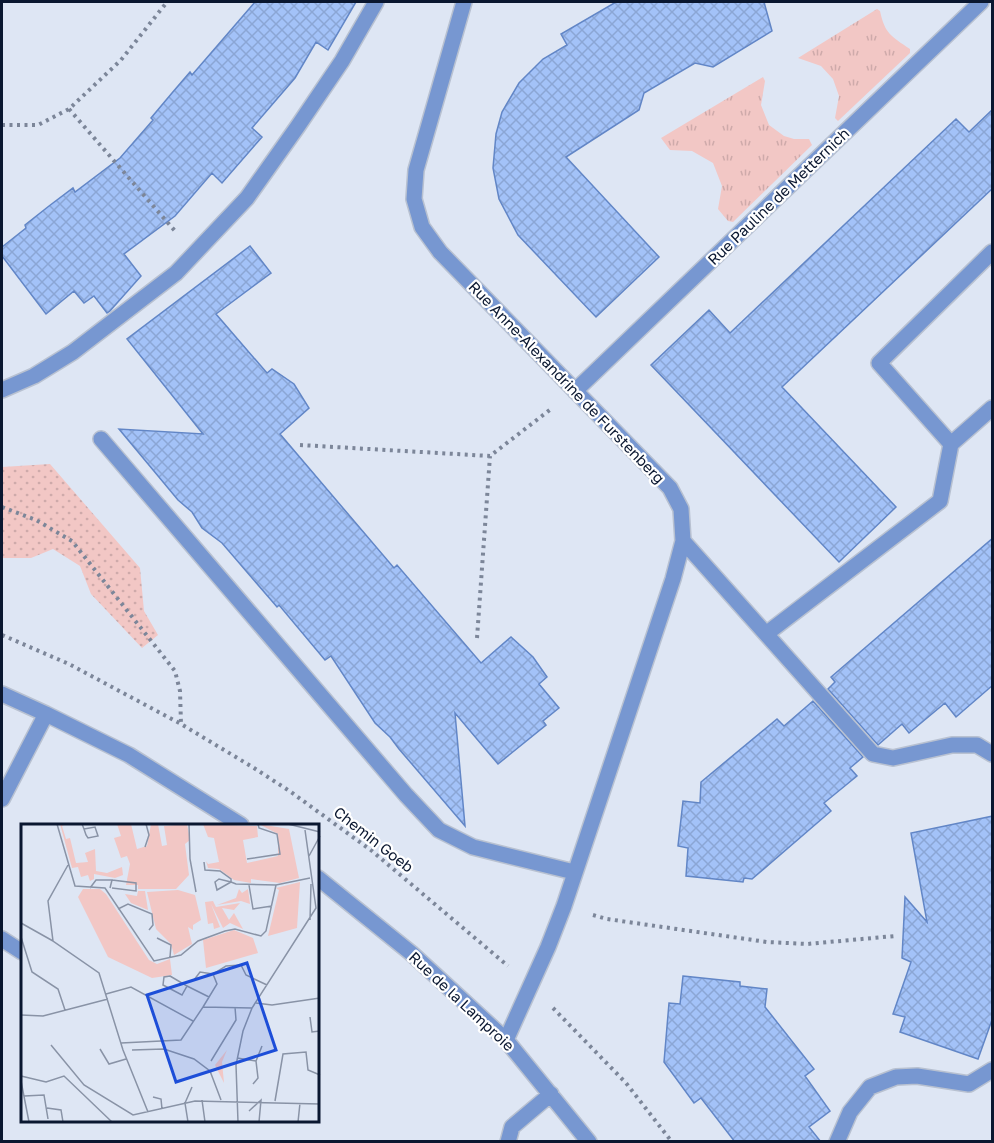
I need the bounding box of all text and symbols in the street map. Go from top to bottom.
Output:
street label: Rue Pauline de Metternich [704,124,852,268]
street label: Rue Anne-Alexandrine de Furstenberg [465,277,669,487]
street label: Chemin Goeb [331,802,417,876]
inset map [21,824,320,1122]
street label: Rue de la Lamproie [406,948,519,1055]

